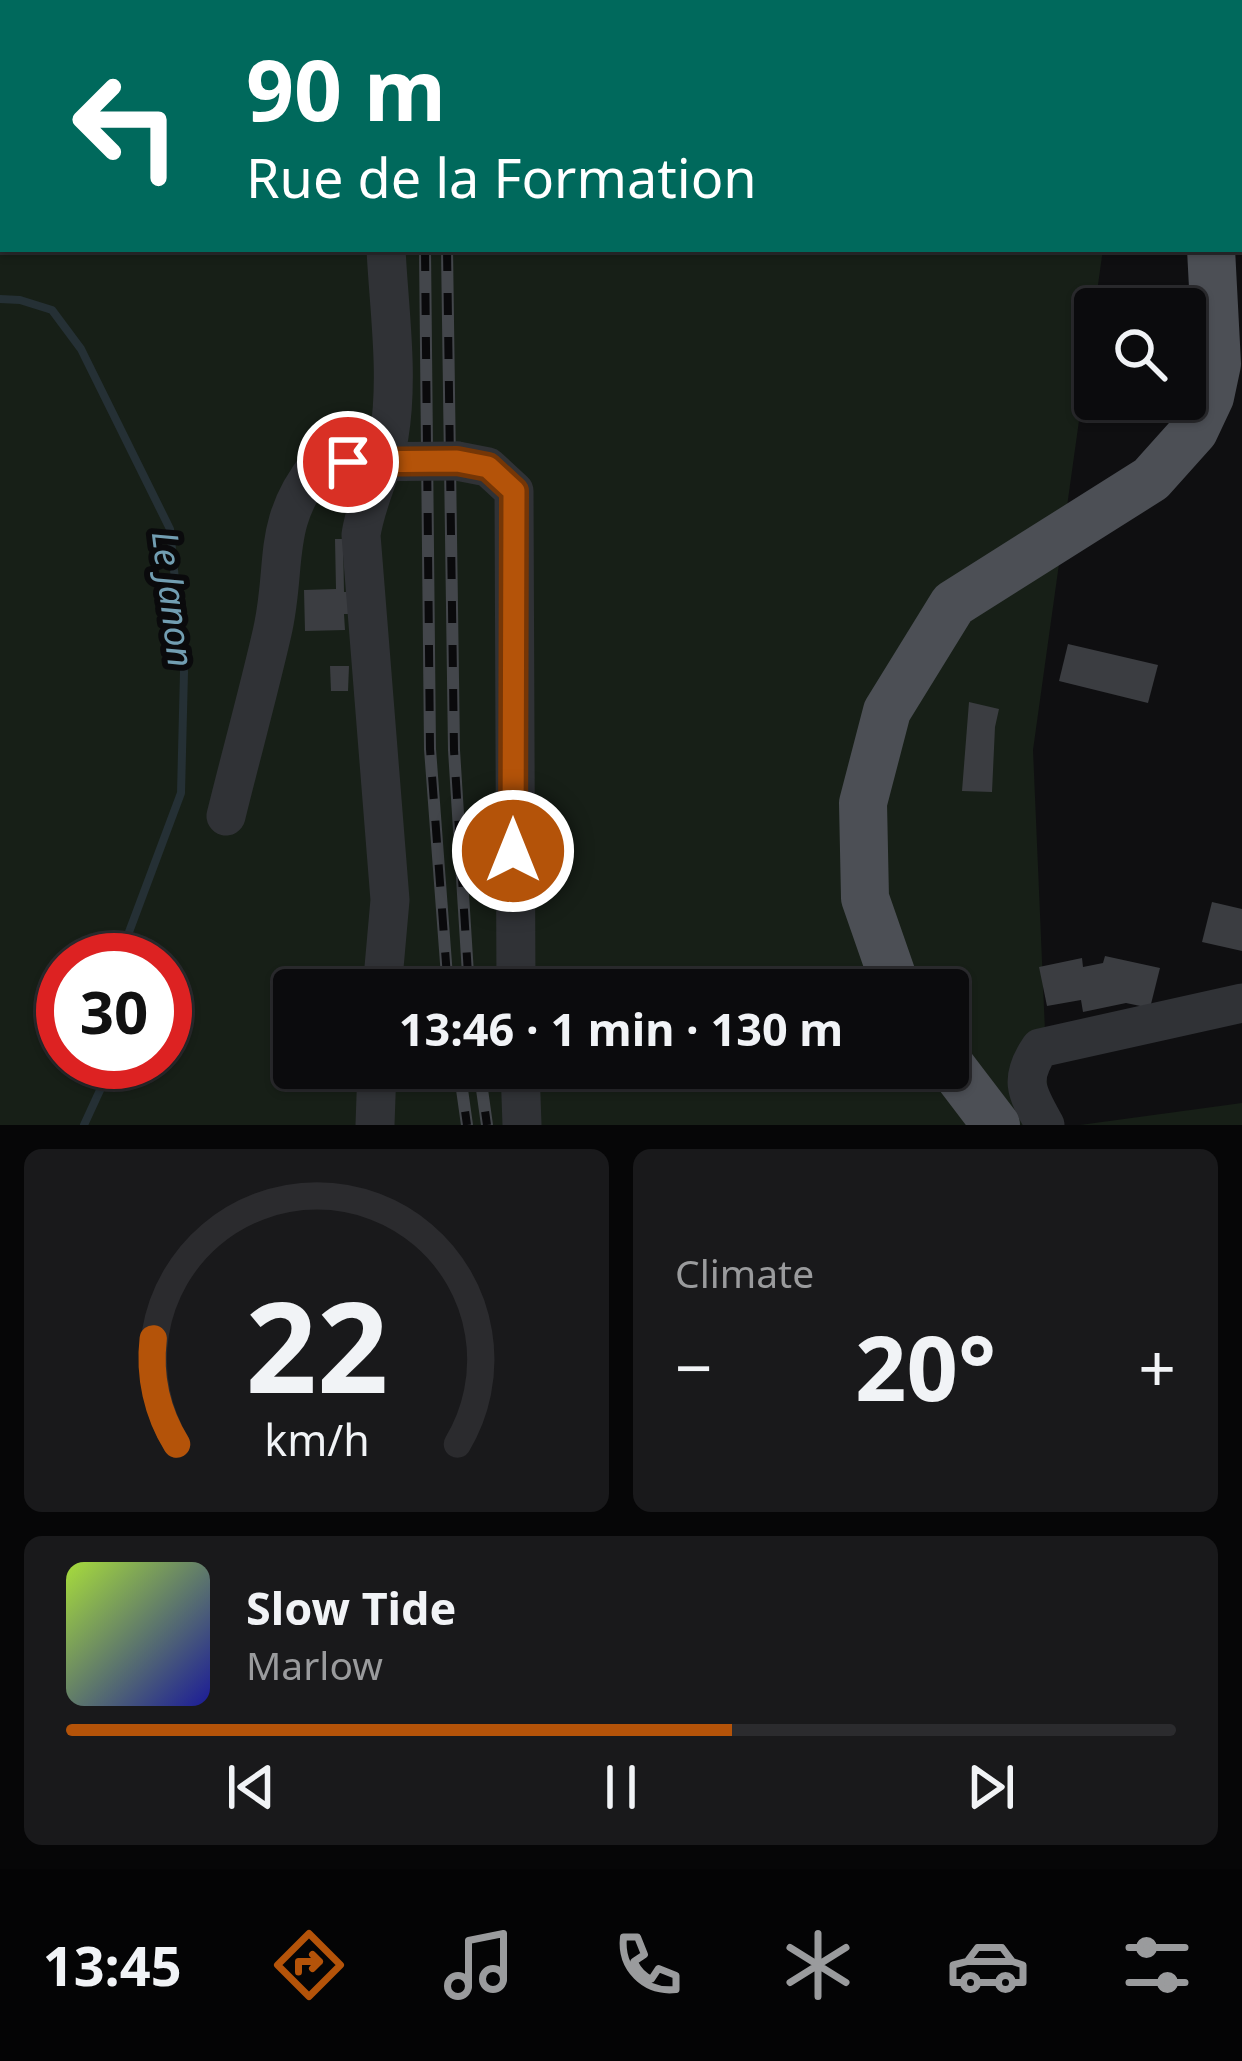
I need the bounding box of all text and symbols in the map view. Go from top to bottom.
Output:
text: 90 m [246,31,446,146]
icon: left [48,48,204,204]
text: Rue de la Formation [246,140,757,214]
map controls [1074,288,1206,420]
button: search [1074,288,1206,420]
pin [297,411,399,513]
icon: arrive [315,429,381,495]
water label: Le Janon [141,528,206,670]
position arrow [450,788,576,914]
speed limit sign: 30 [36,933,192,1089]
text: 13:46 · 1 min · 130 m [399,998,843,1059]
text: Climate [675,1246,814,1299]
text: 22 [245,1260,388,1430]
text: 20° [855,1305,996,1427]
text: − [675,1321,713,1411]
text: + [1138,1321,1176,1411]
text: km/h [264,1409,369,1468]
text: Slow Tide [246,1577,456,1638]
text: Marlow [246,1638,383,1691]
icon: previous [218,1754,284,1820]
icon: pause [588,1754,654,1820]
icon: next [958,1754,1024,1820]
icon: directions [267,1923,351,2007]
icon: music [437,1923,521,2007]
icon: phone [606,1923,690,2007]
icon: climate [776,1923,860,2007]
icon: car [946,1923,1030,2007]
icon: filters [1115,1923,1199,2007]
text: 13:45 [43,1928,182,2002]

